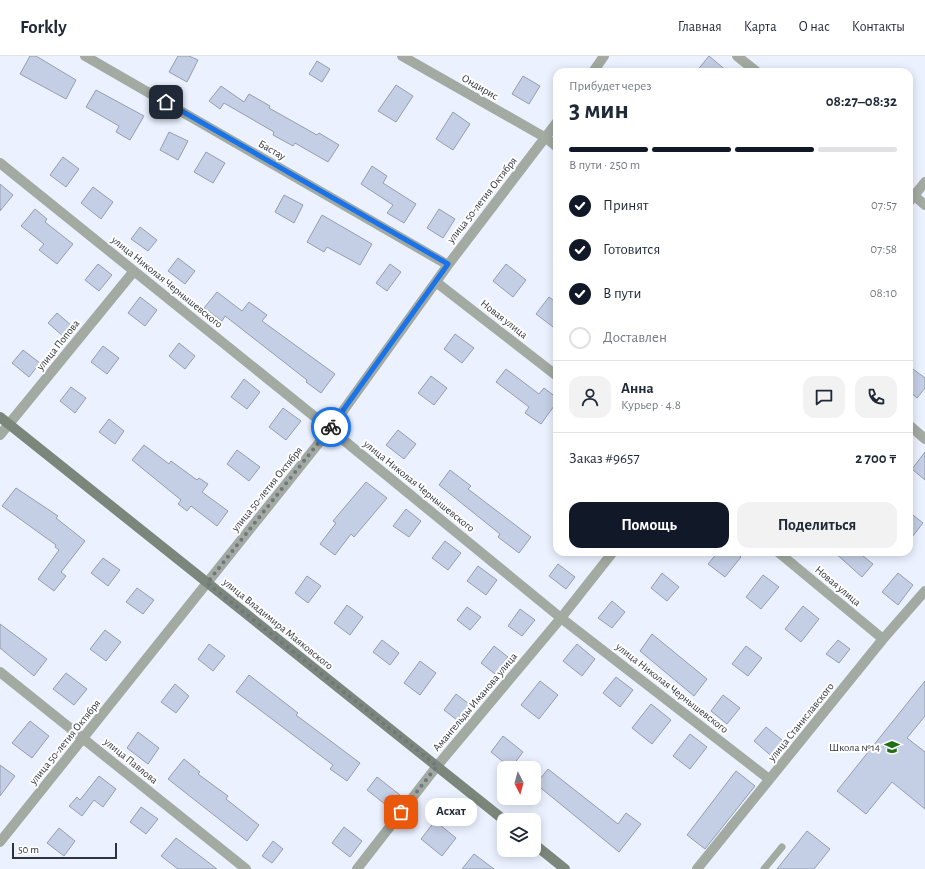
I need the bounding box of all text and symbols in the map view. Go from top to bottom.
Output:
text: Forkly [20,18,67,37]
text: Главная [678,20,722,34]
text: Карта [744,20,777,34]
text: О нас [799,20,830,34]
text: Контакты [852,20,905,34]
street label: Ондирис [460,72,500,102]
text: Прибудет через [569,80,651,93]
pin [149,85,183,119]
icon: home [155,91,177,113]
text: 08:27–08:32 [826,94,897,109]
text: 3 мин [569,97,629,123]
street label: Бастау [257,138,288,162]
street label: улица 50-летия Октября [444,155,519,246]
text: В пути · 250 m [569,159,640,172]
icon: check [569,195,591,217]
text: Принят [603,198,648,213]
text: 07:57 [871,199,897,212]
street label: улица Николая Чернышевского [109,233,224,330]
icon: check [569,239,591,261]
text: Готовится [603,242,660,257]
text: 07:58 [870,243,897,256]
icon: check [569,283,591,305]
text: В пути [603,286,641,301]
text: 08:10 [870,287,897,300]
street label: Новая улица [479,297,529,341]
street label: улица Попова [34,318,82,373]
text: Доставлен [603,330,667,345]
button: person [569,376,611,418]
button: chat [803,376,845,418]
button: phone [855,376,897,418]
text: Анна [621,381,654,396]
text: Курьер · 4.8 [621,399,681,412]
courier [311,407,351,447]
icon: bike [320,416,342,438]
street label: улица Николая Чернышевского [361,437,476,534]
street label: улица 50-летия Октября [229,444,305,534]
text: Заказ #9657 [569,451,640,466]
text: 2 700 ₸ [855,451,897,466]
button: Помощь [569,502,729,548]
button: Поделиться [737,502,897,548]
street label: Новая улица [813,564,863,608]
street label: улица Владимира Маяковского [220,576,335,672]
street label: улица Николая Чернышевского [613,640,730,735]
street label: Амангельды Иманова улица [431,651,519,753]
street label: улица Станиславского [765,681,836,764]
street label: улица 50-летия Октября [27,697,103,787]
street label: улица Павлова [101,735,160,786]
school or university icon: Школа №14 [883,738,901,756]
place label: Школа №14 [829,742,880,753]
north arrow [497,761,541,805]
map controls [497,761,541,857]
pin [384,795,418,829]
callout: Асхат [425,798,477,826]
icon: bag [390,801,412,823]
text: Асхат [436,805,466,818]
button: layers [497,813,541,857]
scale bar [12,841,117,860]
text: 50 m [18,844,39,855]

